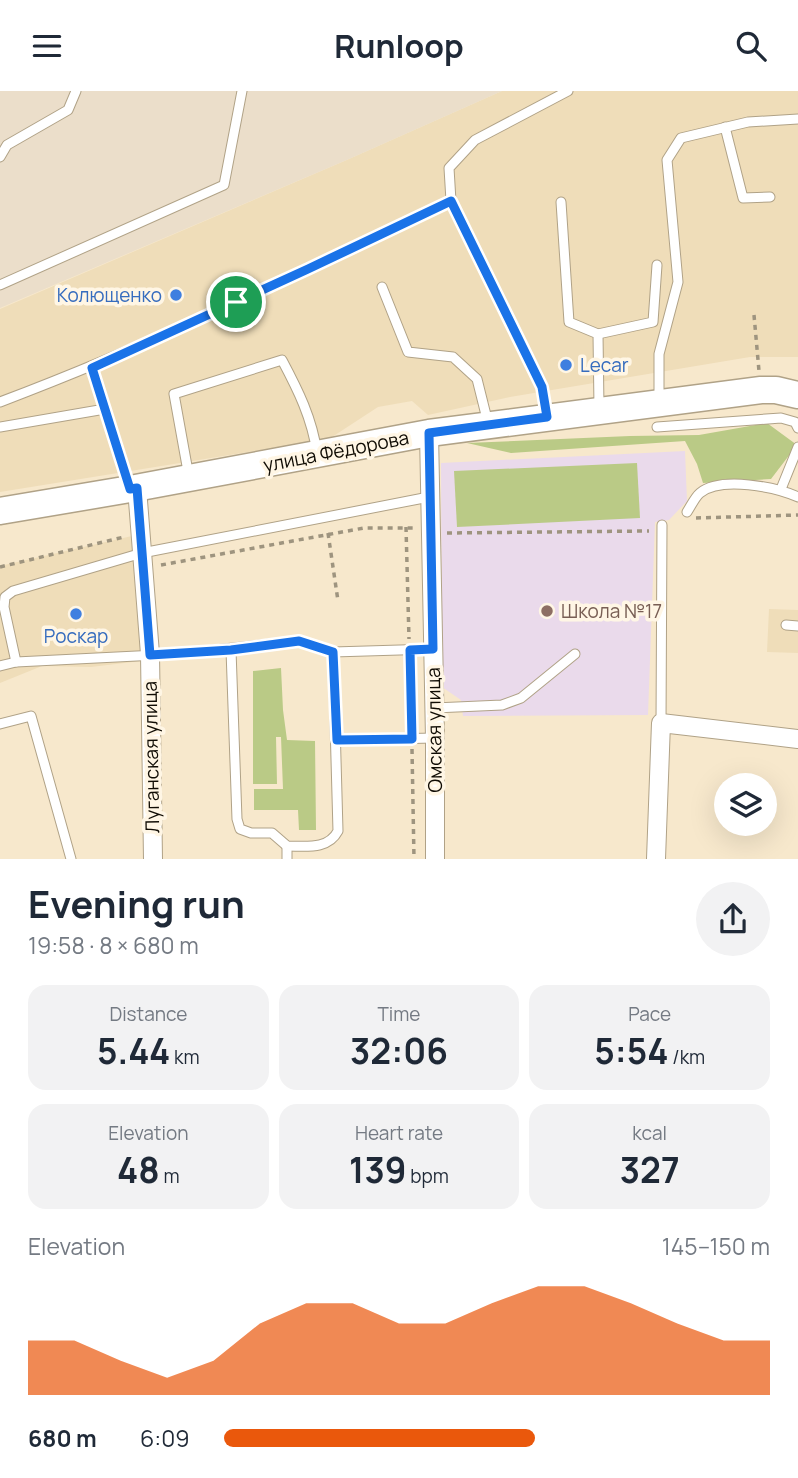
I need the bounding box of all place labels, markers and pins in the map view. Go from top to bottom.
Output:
pin [206,272,266,332]
place label: Колющенко [57,282,162,308]
marker: Колющенко [168,287,184,303]
place label: Lecar [580,352,629,378]
marker: Lecar [558,357,574,373]
place label: Школа №17 [561,598,662,624]
marker: Школа №17 [539,603,555,619]
marker: Роскар [68,606,84,622]
place label: Роскар [44,623,108,649]

